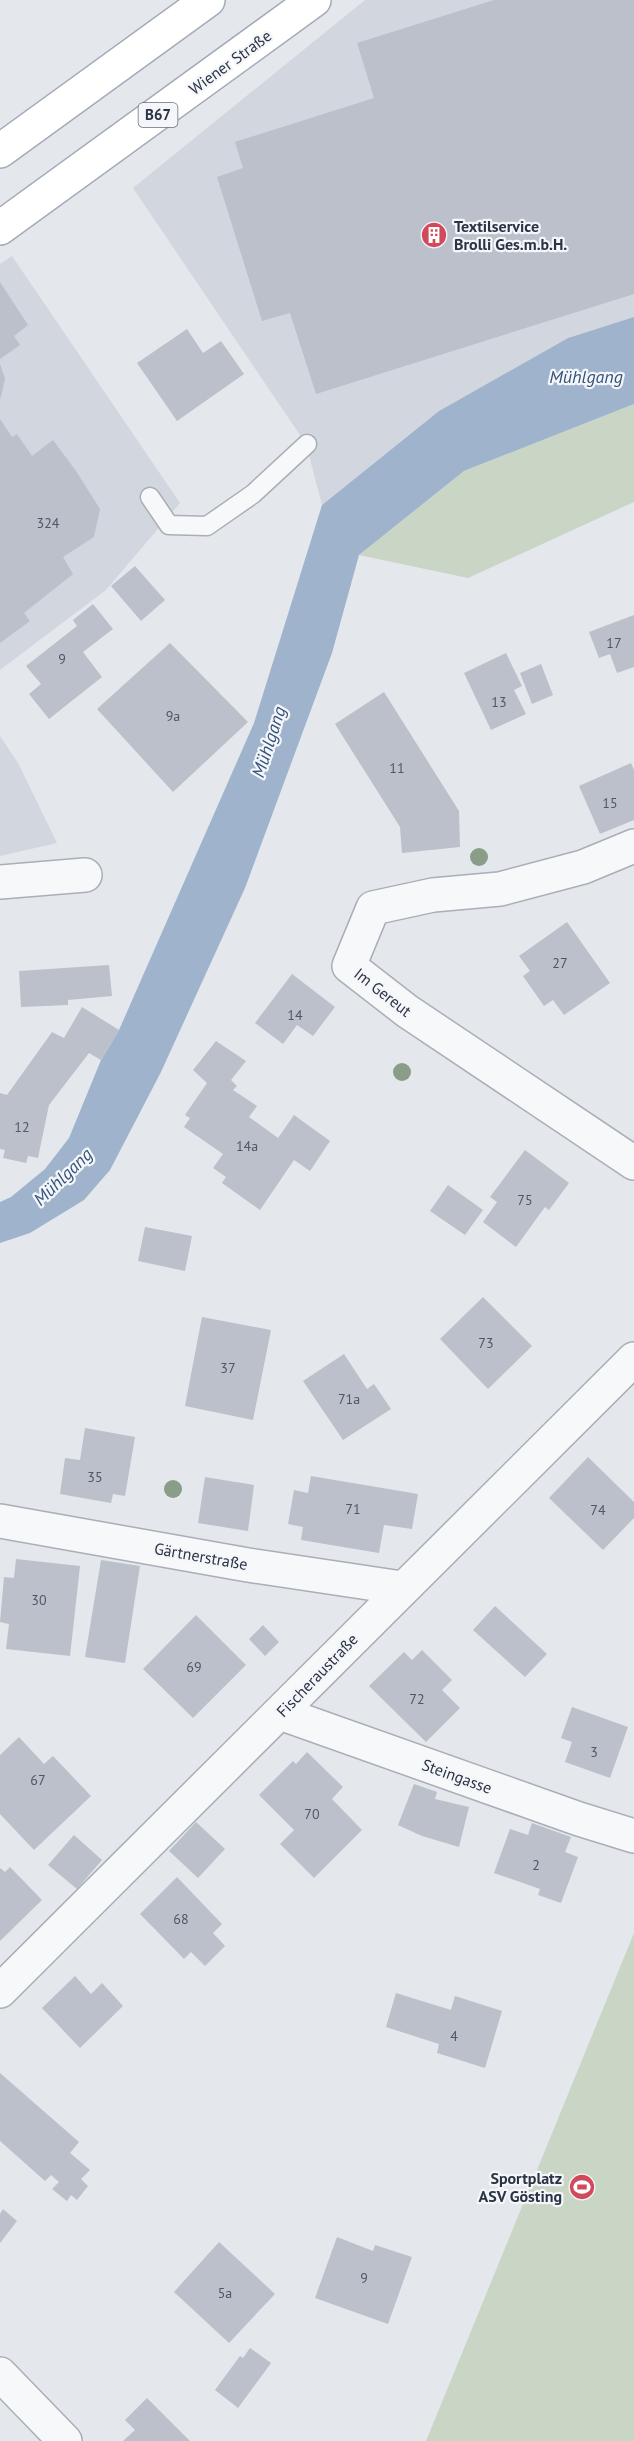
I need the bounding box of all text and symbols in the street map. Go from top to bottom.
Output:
street label: Wiener Straße [185,25,275,99]
road number: B67 [138,103,178,127]
place label: Textilservice Brolli Ges.m.b.H. [454,216,567,254]
building icon: Textilservice Brolli Ges.m.b.H. [419,220,449,250]
water label: Mühlgang [549,365,623,388]
house number: 324 [37,514,60,532]
house number: 17 [606,634,622,652]
house number: 9 [58,650,66,668]
house number: 13 [491,693,507,711]
water label: Mühlgang [246,703,291,780]
house number: 9a [166,707,180,725]
house number: 11 [389,759,405,777]
house number: 15 [602,794,618,812]
house number: 27 [552,954,568,972]
street label: Im Gereut [350,963,416,1021]
house number: 14 [287,1006,303,1024]
house number: 12 [14,1118,30,1136]
house number: 14a [236,1137,258,1155]
water label: Mühlgang [28,1143,97,1210]
house number: 75 [517,1191,533,1209]
house number: 73 [478,1334,494,1352]
house number: 37 [220,1359,236,1377]
house number: 71a [338,1390,360,1408]
house number: 35 [87,1468,103,1486]
house number: 71 [345,1500,361,1518]
house number: 74 [590,1501,606,1519]
street label: Gärtnerstraße [153,1538,249,1574]
house number: 30 [31,1591,47,1609]
street label: Fischeraustraße [272,1629,362,1721]
house number: 69 [186,1658,202,1676]
house number: 72 [409,1690,425,1708]
house number: 3 [590,1743,598,1761]
street label: Steingasse [419,1754,495,1798]
house number: 67 [30,1771,46,1789]
house number: 70 [304,1805,320,1823]
house number: 2 [532,1856,540,1874]
house number: 68 [173,1910,189,1928]
house number: 4 [450,2027,458,2045]
place label: Sportplatz ASV Gösting [479,2168,562,2206]
sports icon: Sportplatz ASV Gösting [567,2172,597,2202]
house number: 9 [360,2269,368,2287]
house number: 5a [218,2284,232,2302]

